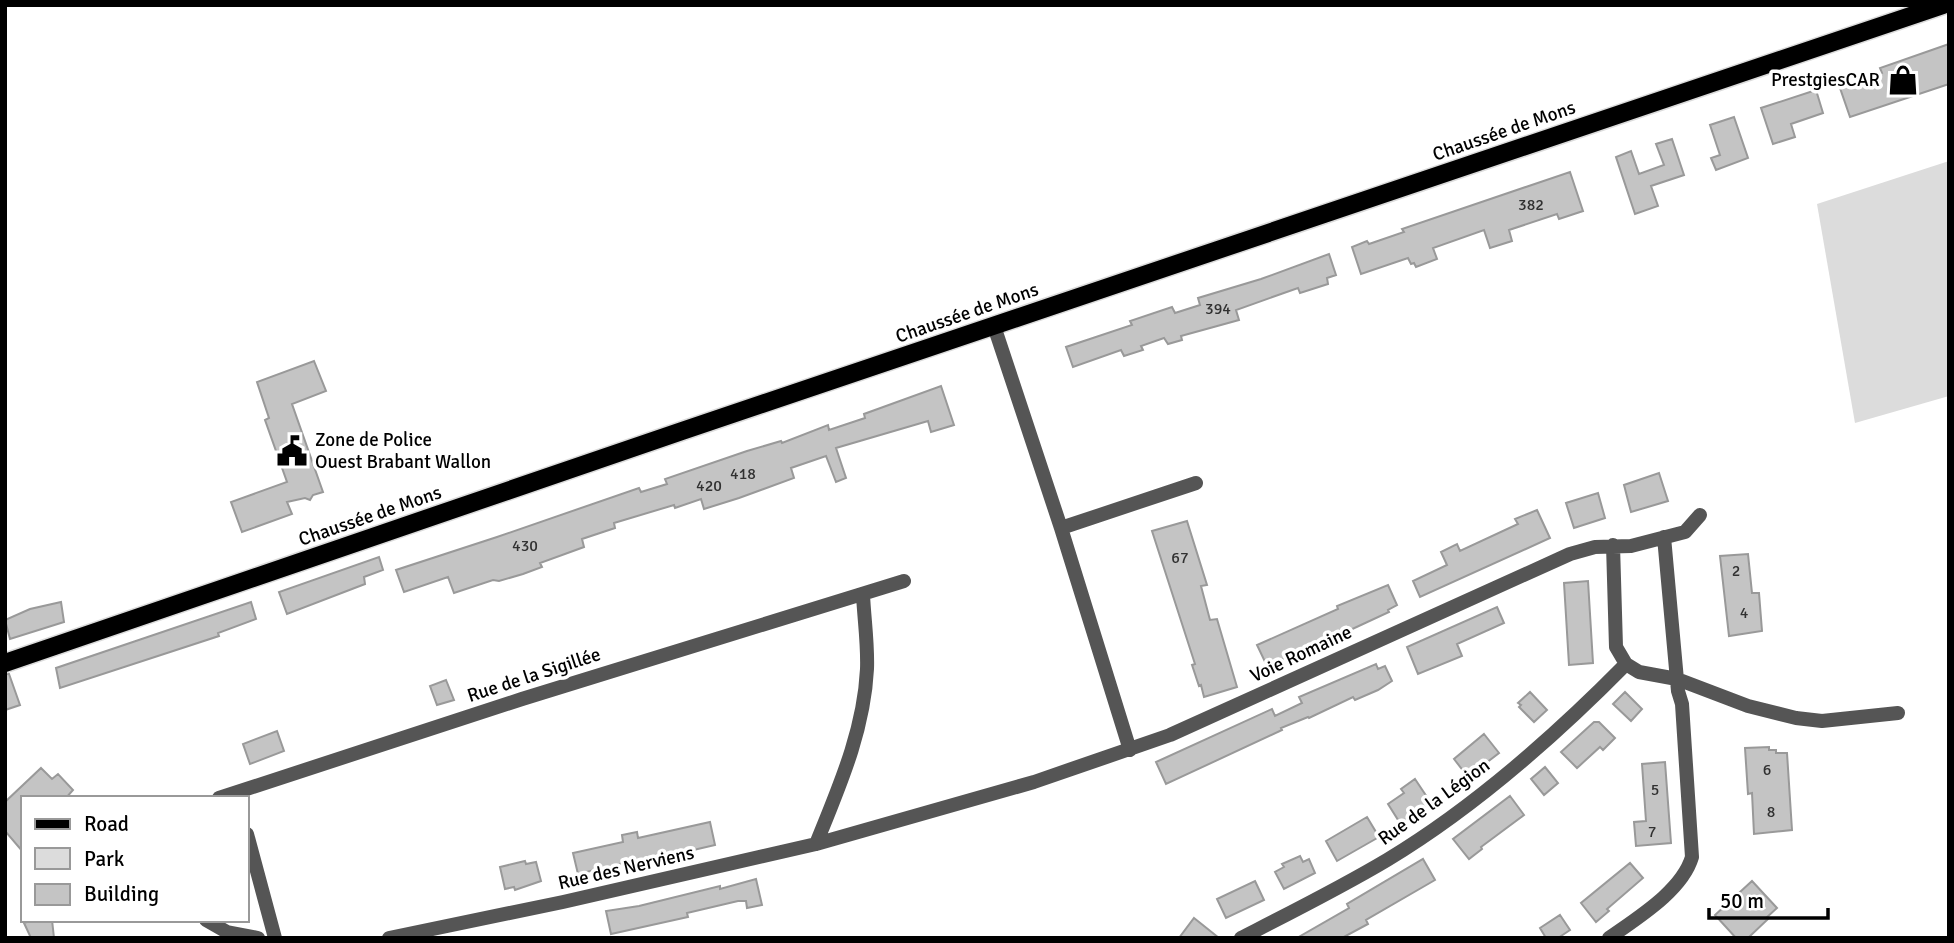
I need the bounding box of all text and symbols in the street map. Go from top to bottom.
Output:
shop icon: PrestgiesCAR [1886,63,1920,97]
place label: PrestgiesCAR [1771,68,1880,92]
street label: Chaussée de Mons [1429,95,1579,167]
house number: 382 [1518,195,1544,215]
street label: Chaussée de Mons [892,277,1042,349]
house number: 394 [1205,299,1231,319]
place label: Zone de Police Ouest Brabant Wallon [315,428,491,474]
public building icon: Zone de Police Ouest Brabant Wallon [275,434,309,468]
house number: 418 [730,464,756,484]
house number: 420 [696,476,722,496]
street label: Chaussée de Mons [295,480,445,552]
house number: 430 [512,536,538,556]
house number: 67 [1171,548,1189,568]
house number: 2 [1732,561,1740,581]
house number: 4 [1740,603,1749,623]
street label: Voie Romaine [1246,620,1356,688]
street label: Rue de la Sigillée [464,642,604,708]
street label: Rue de la Légion [1373,753,1495,851]
house number: 6 [1763,760,1771,780]
house number: 5 [1651,780,1659,800]
legend [21,796,248,922]
house number: 8 [1767,802,1775,822]
text: Road [84,811,129,837]
house number: 7 [1648,822,1656,842]
street label: Rue des Nerviens [556,841,696,895]
text: Park [84,846,125,872]
scale bar [1709,876,1828,920]
text: Building [84,881,159,907]
text: 50 m [1720,888,1764,914]

